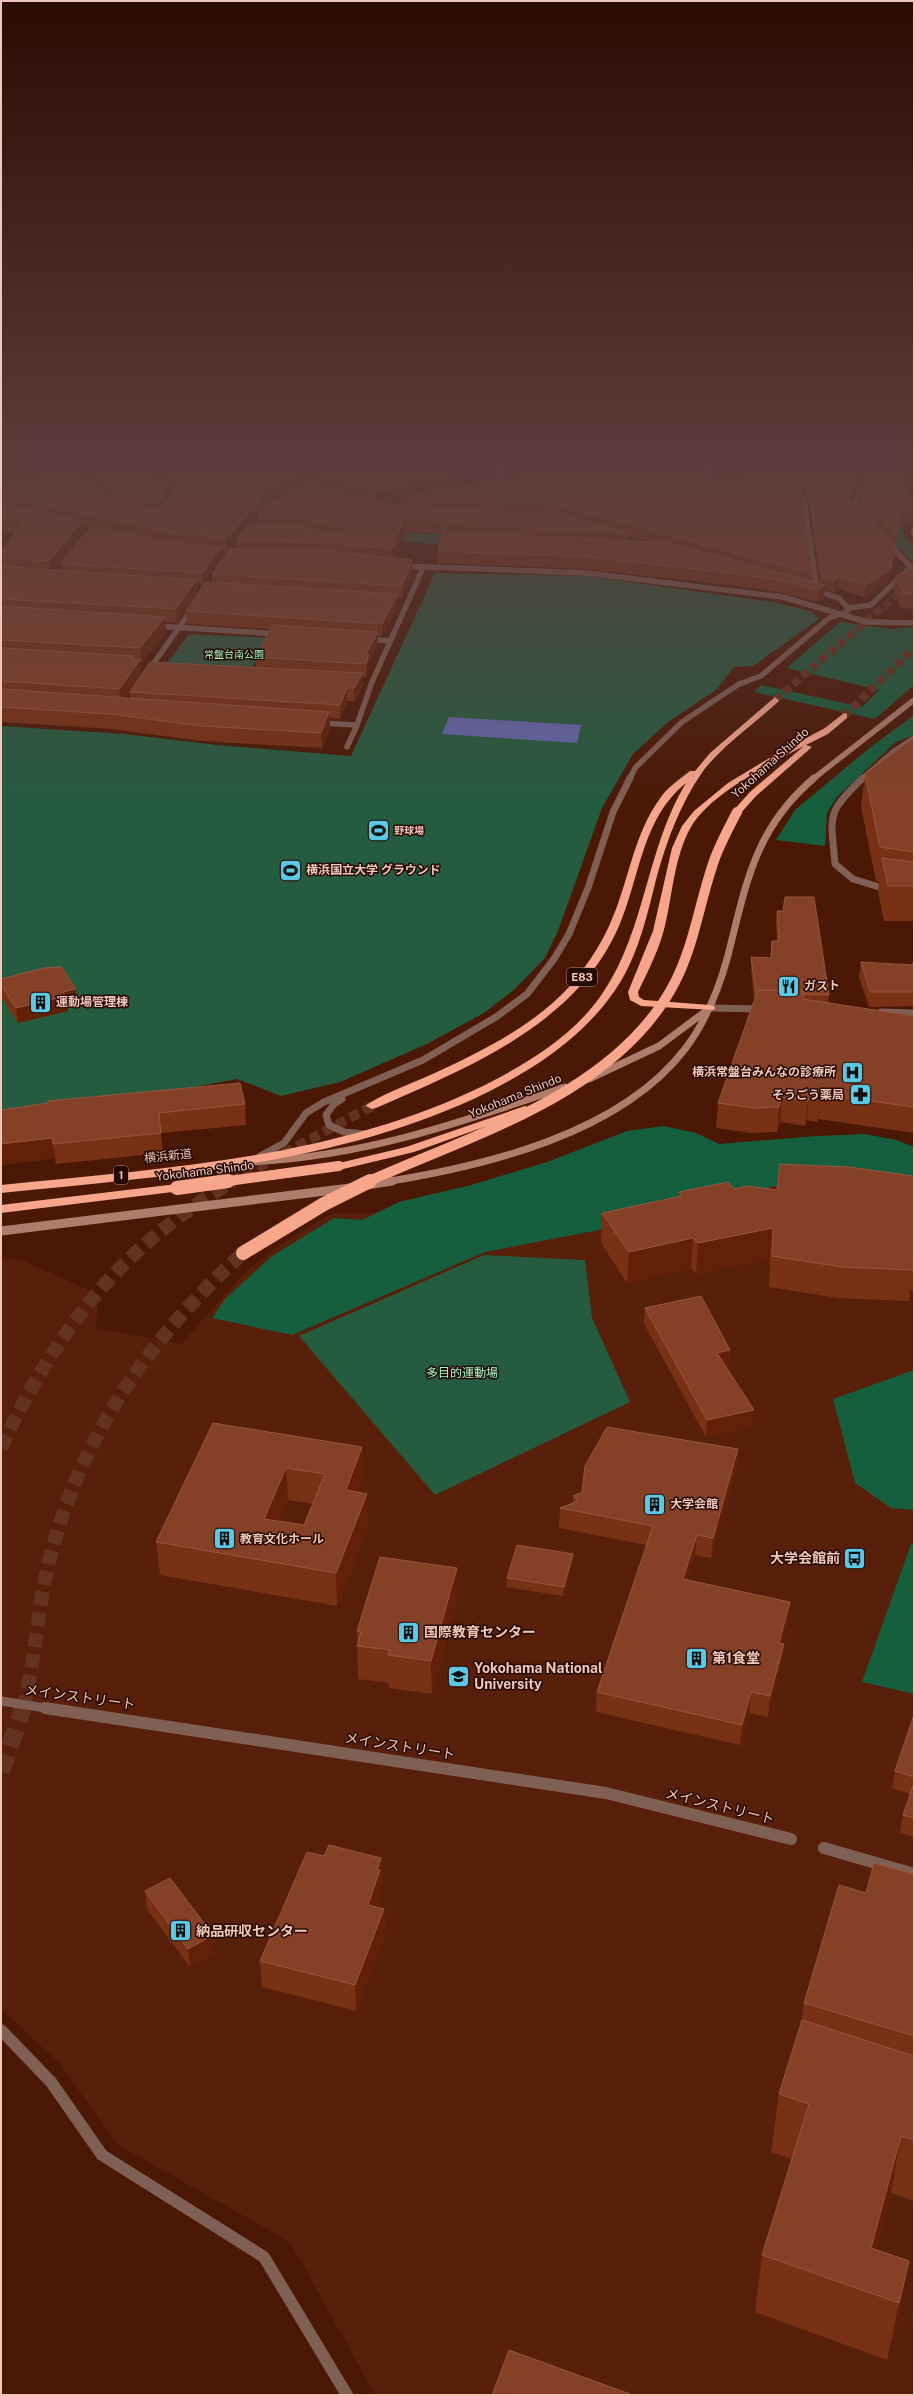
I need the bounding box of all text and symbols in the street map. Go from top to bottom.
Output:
park label: 常盤台南公園 [204,648,264,660]
street label: Yokohama Shindo [729,725,812,801]
sports icon: 野球場 [365,817,391,843]
place label: 野球場 [394,824,424,836]
sports icon: 横浜国立大学 グラウンド [277,857,303,883]
place label: 横浜国立大学 グラウンド [306,863,441,877]
road number: E83 [567,968,597,986]
restaurant icon: ガスト [776,973,802,999]
place label: ガスト [804,979,840,993]
building icon: 運動場管理棟 [28,989,54,1015]
place label: 運動場管理棟 [56,995,128,1009]
hospital icon: 横浜常盤台みんなの診療所 [839,1059,865,1085]
place label: 横浜常盤台みんなの診療所 [692,1065,836,1079]
street label: Yokohama Shindo [467,1071,564,1121]
pharmacy icon: そうごう薬局 [847,1082,873,1108]
place label: そうごう薬局 [772,1088,844,1102]
street label: 横浜新道 [143,1147,193,1165]
street label: Yokohama Shindo [155,1158,255,1184]
road number: 1 [114,1166,128,1184]
park label: 多目的運動場 [426,1366,498,1380]
building icon: 大学会館 [642,1491,668,1517]
place label: 大学会館 [670,1497,718,1511]
building icon: 教育文化ホール [211,1526,237,1552]
place label: 教育文化ホール [240,1532,324,1546]
bus stop icon: 大学会館前 [842,1545,868,1571]
place label: 大学会館前 [770,1550,840,1566]
building icon: 国際教育センター [395,1619,421,1645]
place label: 国際教育センター [424,1624,536,1640]
building icon: 第1食堂 [683,1645,709,1671]
place label: 第1食堂 [712,1650,760,1666]
place label: Yokohama National University [474,1660,603,1692]
school or university icon: Yokohama National University [445,1663,471,1689]
street label: メインストリート [24,1681,136,1713]
street label: メインストリート [344,1729,456,1763]
street label: メインストリート [664,1785,776,1827]
building icon: 納品研収センター [168,1918,194,1944]
place label: 納品研収センター [196,1923,308,1939]

